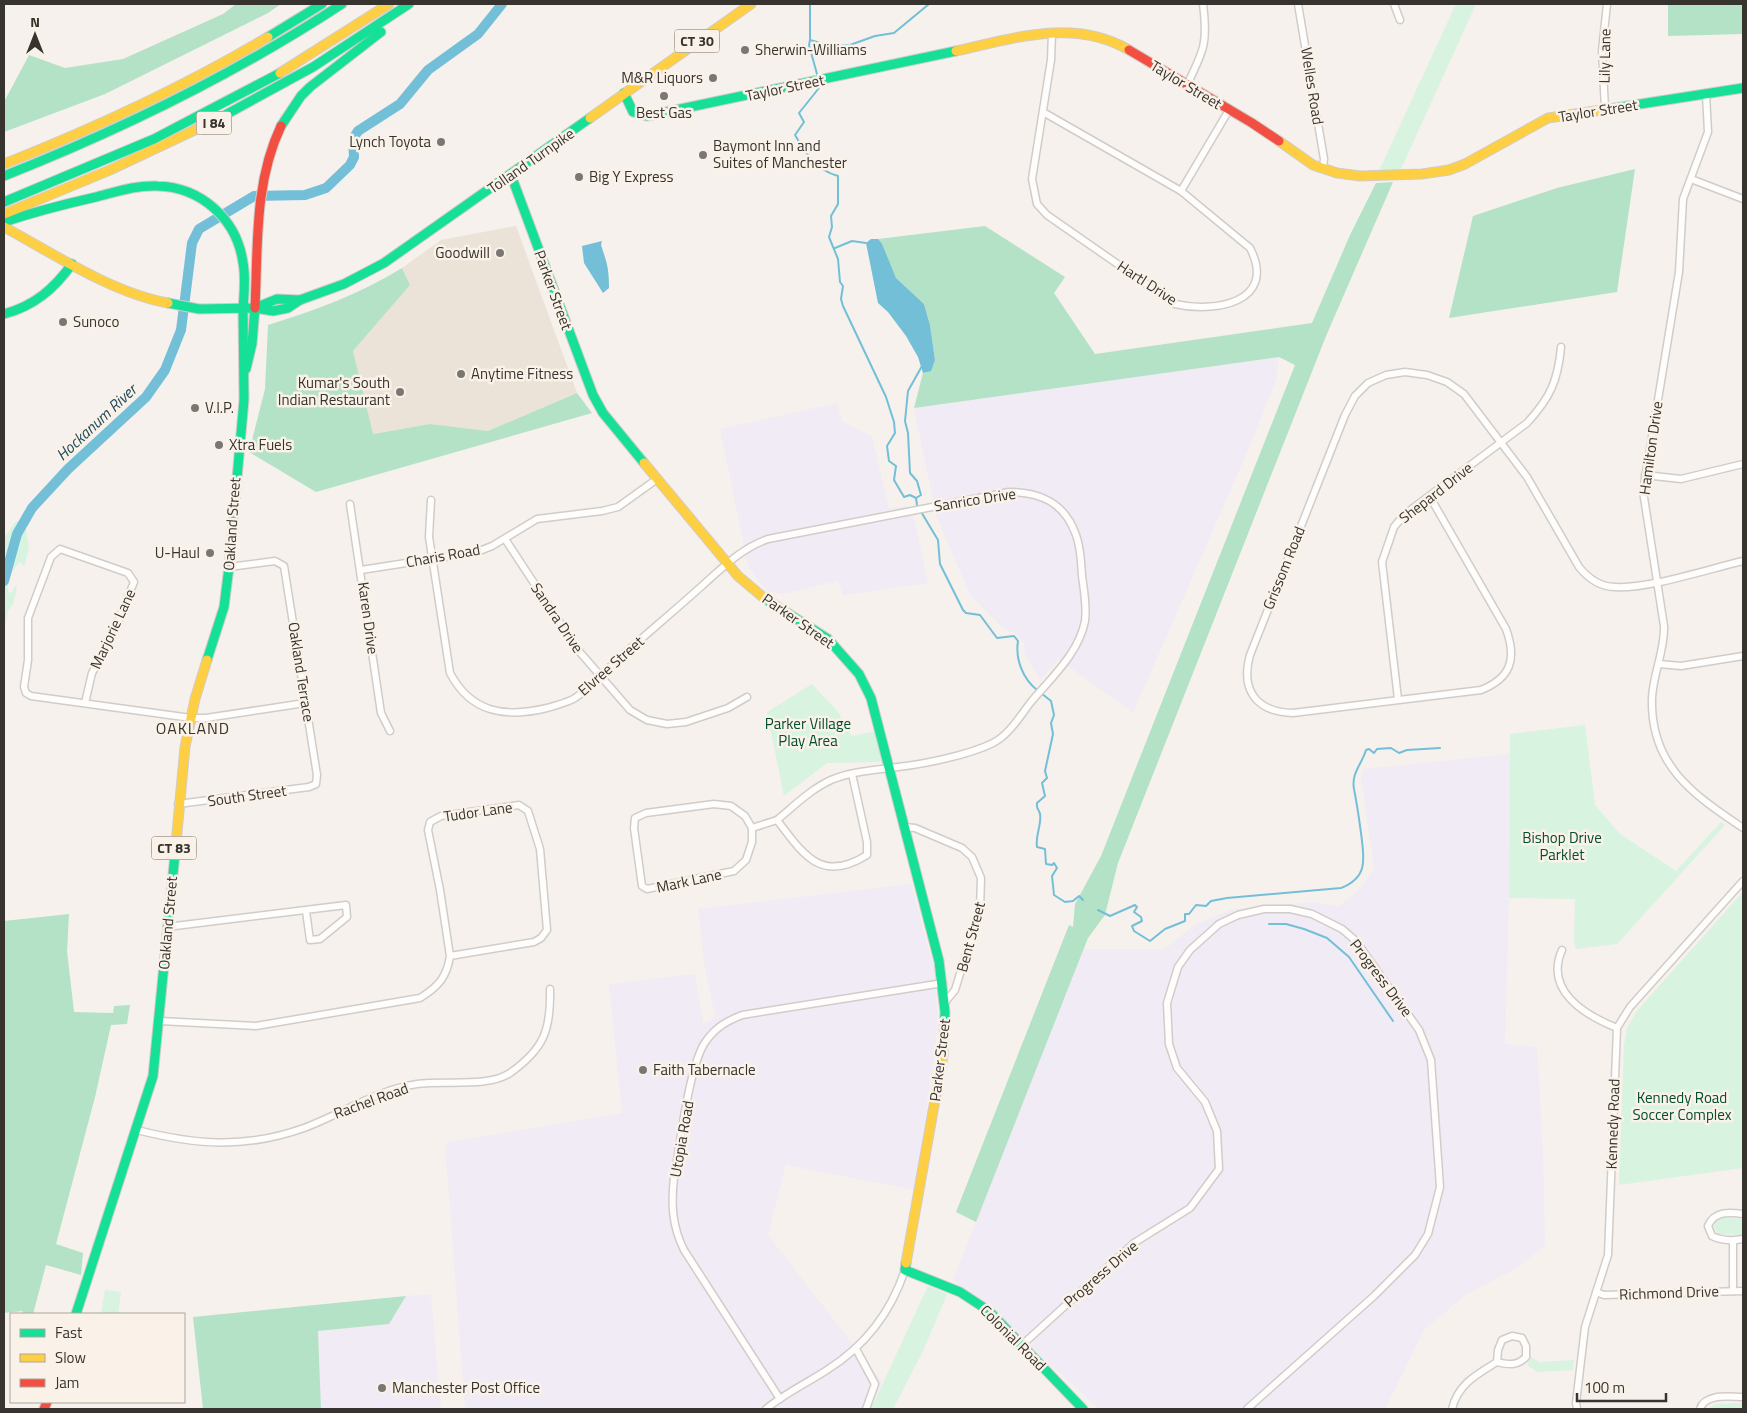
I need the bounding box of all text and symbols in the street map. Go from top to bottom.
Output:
north arrow [10,10,60,60]
text: N [30,11,40,32]
street label: Lily Lane [1593,28,1616,84]
road number: CT 30 [674,29,720,52]
place label: Sherwin-Williams [755,38,867,61]
marker: Sherwin-Williams [739,44,751,56]
street label: Welles Road [1295,46,1330,126]
street label: Taylor Street [1146,54,1227,115]
place label: M&R Liquors [621,66,703,89]
street label: Taylor Street [743,68,827,107]
marker: M&R Liquors [707,72,719,84]
marker: Best Gas [658,90,670,102]
street label: Taylor Street [1557,93,1640,128]
place label: Best Gas [636,101,692,124]
road number: I 84 [196,112,232,134]
street label: Tolland Turnpike [482,122,579,199]
place label: Lynch Toyota [349,130,431,153]
place label: Baymont Inn and Suites of Manchester [713,134,847,174]
marker: Lynch Toyota [435,136,447,148]
marker: Baymont Inn and Suites of Manchester [697,149,709,161]
place label: Big Y Express [589,165,673,188]
marker: Big Y Express [573,171,585,183]
place label: Goodwill [435,241,490,264]
marker: Goodwill [494,247,506,259]
street label: Parker Street [528,247,579,334]
street label: Hartl Drive [1113,255,1182,311]
place label: Sunoco [73,310,120,333]
marker: Sunoco [57,316,69,328]
place label: Anytime Fitness [471,362,573,385]
marker: Anytime Fitness [455,368,467,380]
place label: Kumar's South Indian Restaurant [278,371,391,411]
water label: Hockanum River [50,377,143,466]
marker: Kumar's South Indian Restaurant [394,386,406,398]
place label: V.I.P. [205,396,234,419]
street label: Hamilton Drive [1633,400,1668,496]
marker: V.I.P. [189,402,201,414]
place label: Xtra Fuels [229,433,292,456]
marker: Xtra Fuels [213,439,225,451]
street label: Shepard Drive [1394,456,1478,529]
street label: Oakland Street [217,476,246,571]
street label: Sanrico Drive [932,482,1018,517]
street label: Grissom Road [1256,523,1311,613]
street label: Charis Road [404,538,482,573]
place label: U-Haul [155,541,200,564]
marker: U-Haul [204,547,216,559]
street label: Sandra Drive [525,578,589,658]
street label: Karen Drive [352,580,385,656]
street label: Marjorie Lane [84,585,141,673]
street label: Parker Street [758,587,840,654]
street label: Oakland Terrace [282,620,321,724]
street label: Elvree Street [573,630,649,701]
park label: Parker Village Play Area [765,712,851,752]
district label: OAKLAND [156,716,230,740]
street label: South Street [206,778,289,812]
street label: Tudor Lane [442,795,514,828]
park label: Bishop Drive Parklet [1522,826,1602,866]
road number: CT 83 [152,836,196,860]
street label: Mark Lane [654,862,724,899]
street label: Oakland Street [152,875,183,971]
street label: Bent Street [950,898,991,975]
street label: Progress Drive [1344,934,1418,1021]
street label: Parker Street [923,1017,956,1103]
place label: Faith Tabernacle [653,1058,756,1081]
marker: Faith Tabernacle [637,1064,649,1076]
street label: Rachel Road [330,1076,411,1125]
street label: Kennedy Road [1599,1078,1626,1170]
park label: Kennedy Road Soccer Complex [1632,1086,1732,1126]
street label: Utopia Road [663,1099,700,1179]
street label: Progress Drive [1058,1235,1143,1313]
street label: Richmond Drive [1619,1279,1719,1306]
street label: Colonial Road [975,1299,1052,1376]
legend [10,1313,185,1403]
text: Fast [55,1321,83,1344]
text: Slow [55,1346,86,1369]
scale bar [1577,1370,1666,1402]
text: Jam [55,1371,79,1394]
place label: Manchester Post Office [392,1376,540,1399]
text: 100 m [1584,1376,1625,1399]
marker: Manchester Post Office [376,1382,388,1394]

